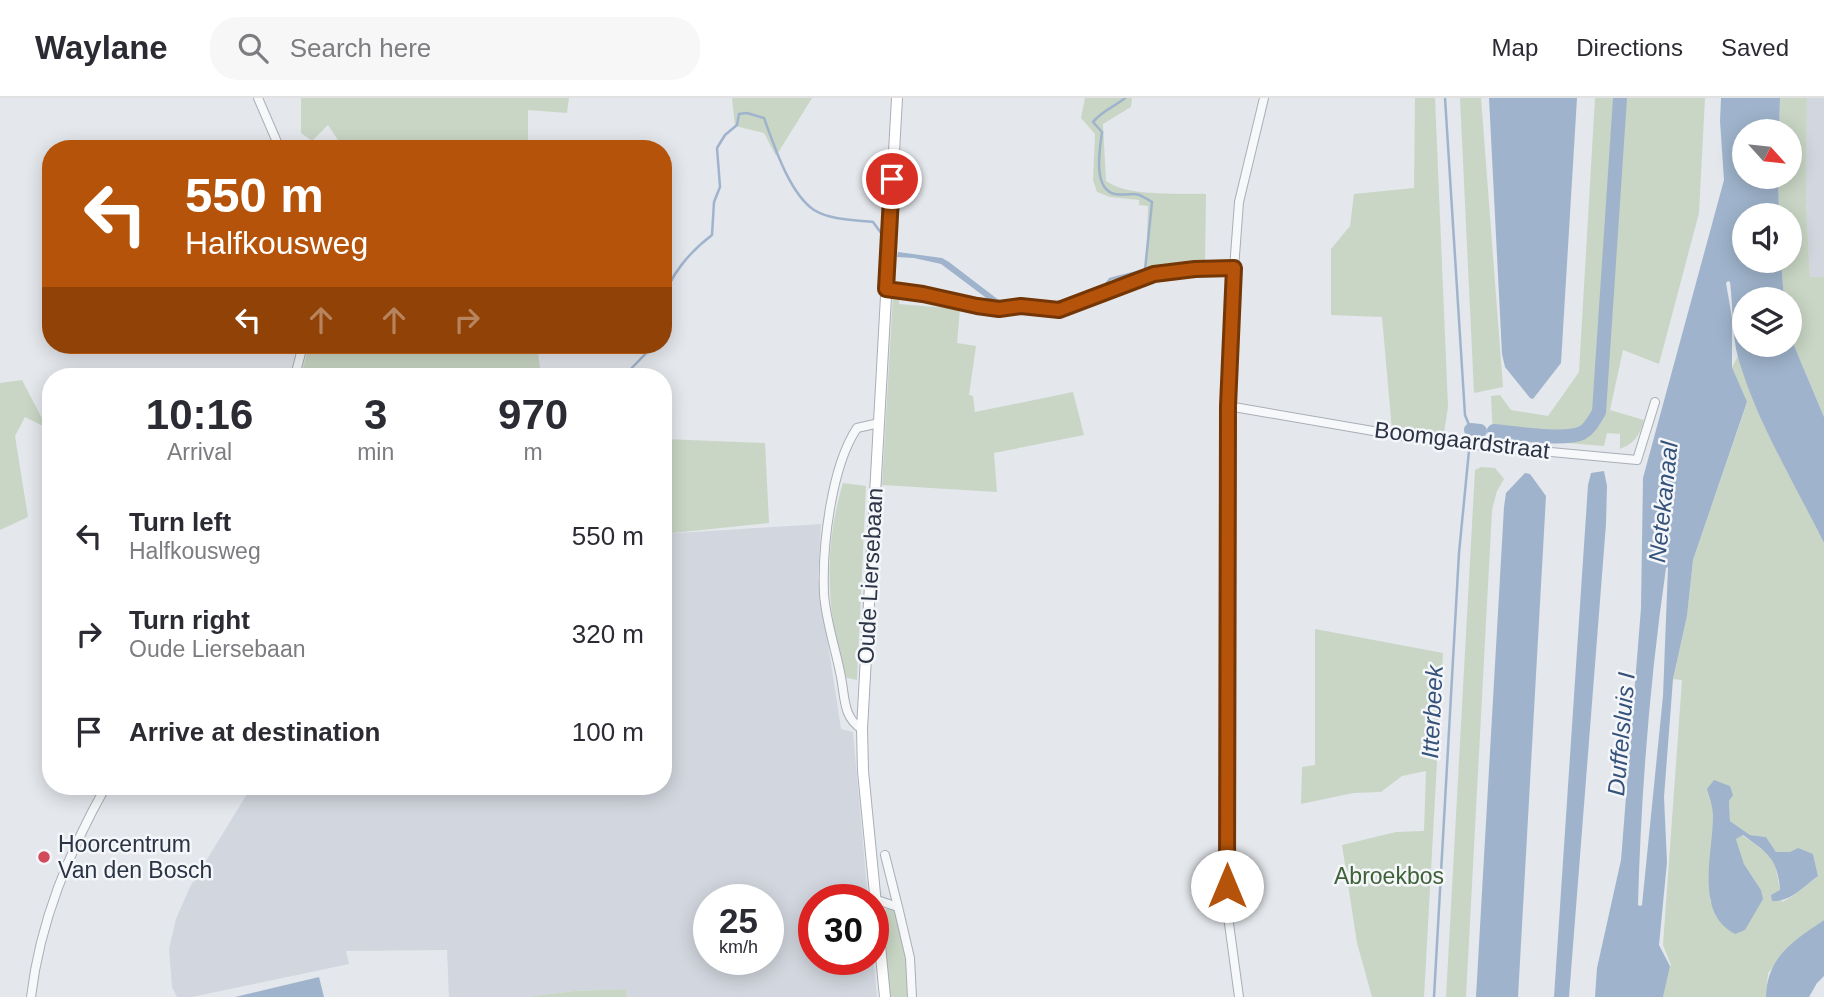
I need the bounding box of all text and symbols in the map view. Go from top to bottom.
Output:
search box [210,17,700,80]
text: Waylane [35,29,168,66]
icon: search [234,29,272,67]
text: Search here [290,33,431,63]
text: Map [1492,34,1538,61]
text: Directions [1576,34,1683,61]
text: Saved [1721,34,1789,61]
north arrow [1732,119,1802,189]
map controls [1732,119,1802,357]
pin [862,149,922,209]
icon: arrive [873,160,911,198]
icon: left [70,168,161,259]
text: 550 m [185,168,324,222]
button: sound [1732,203,1802,273]
text: Halfkousweg [185,225,368,261]
button: layers [1732,287,1802,357]
icon: left [229,301,267,339]
icon: ahead [302,301,340,339]
icon: ahead [375,301,413,339]
icon: right [448,301,486,339]
text: 10:16 [146,391,253,438]
text: 3 [364,391,387,438]
text: 970 [498,391,568,438]
street label: Boomgaardstraat [1373,416,1552,464]
text: Arrival [167,439,232,465]
text: min [357,439,394,465]
text: m [524,439,543,465]
water label: Netekanaal [1643,440,1683,564]
street label: Oude Liersebaan [852,487,888,665]
text: Turn left [129,507,231,537]
icon: left [70,517,108,555]
text: 550 m [572,521,644,551]
text: Halfkousweg [129,538,261,564]
text: Turn right [129,605,250,635]
icon: right [70,615,108,653]
text: 320 m [572,619,644,649]
text: Oude Liersebaan [129,636,305,662]
water label: Itterbeek [1416,663,1448,759]
water label: Duffelsluis I [1602,671,1640,797]
icon: arrive [70,713,108,751]
text: Arrive at destination [129,717,380,747]
text: 100 m [572,717,644,747]
place label: Hoorcentrum Van den Bosch [58,831,212,883]
marker: Hoorcentrum Van den Bosch [36,849,52,865]
position arrow [1190,849,1264,923]
park label: Abroekbos [1334,863,1444,889]
speed limit sign: 30 [798,884,889,975]
text: 25 [719,901,758,940]
text: km/h [719,937,758,957]

